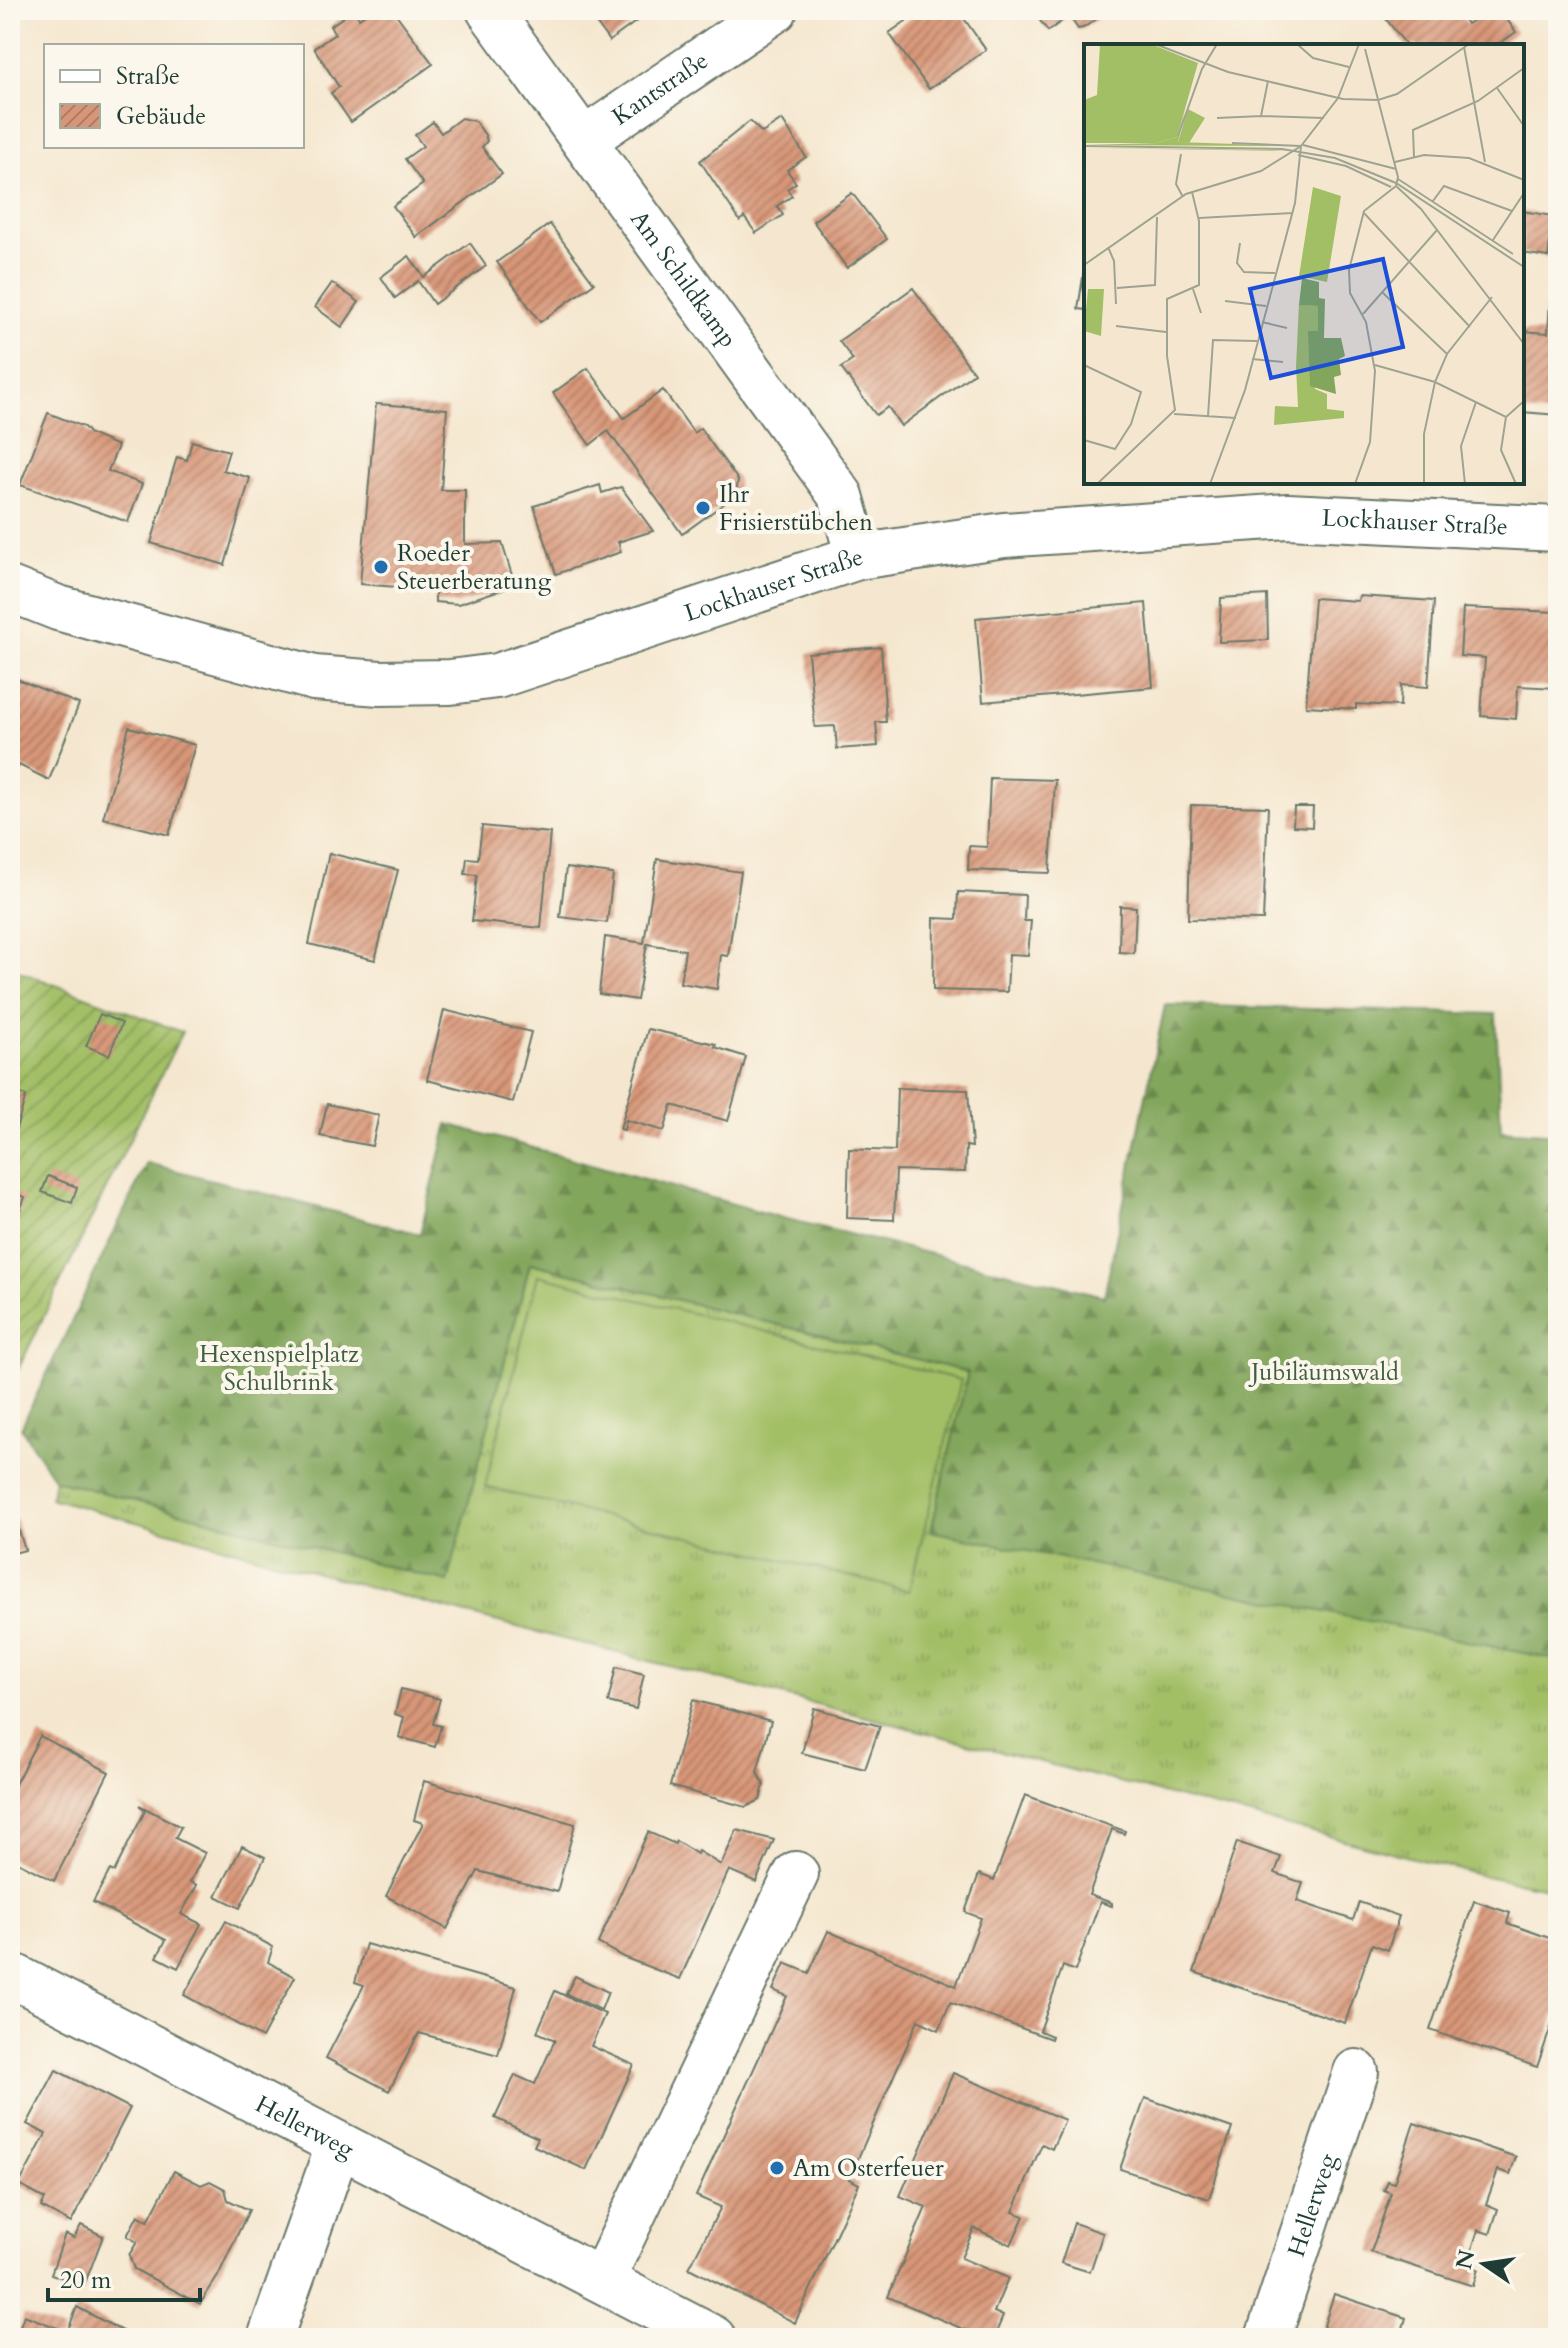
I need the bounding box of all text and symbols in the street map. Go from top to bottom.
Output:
legend [44,44,304,148]
street label: Kantstraße [606,44,715,133]
inset map [1084,44,1524,484]
text: Straße [116,60,180,93]
text: Gebäude [116,100,206,133]
street label: Am Schildkamp [622,204,744,354]
place label: Ihr Frisierstübchen [719,478,873,539]
marker: Ihr Frisierstübchen [694,499,712,517]
street label: Lockhauser Straße [1321,502,1509,544]
place label: Roeder Steuerberatung [397,537,552,598]
street label: Lockhauser Straße [680,540,867,630]
marker: Roeder Steuerberatung [372,558,390,576]
park label: Hexenspielplatz Schulbrink [199,1338,359,1399]
park label: Jubiläumswald [1248,1356,1399,1389]
street label: Hellerweg [250,2088,360,2166]
street label: Hellerweg [1280,2149,1345,2261]
place label: Am Osterfeuer [793,2152,944,2185]
marker: Am Osterfeuer [768,2159,786,2177]
north arrow [1444,2224,1524,2304]
text: N [1449,2247,1482,2272]
scale bar [48,2252,200,2302]
text: 20 m [60,2264,112,2297]

